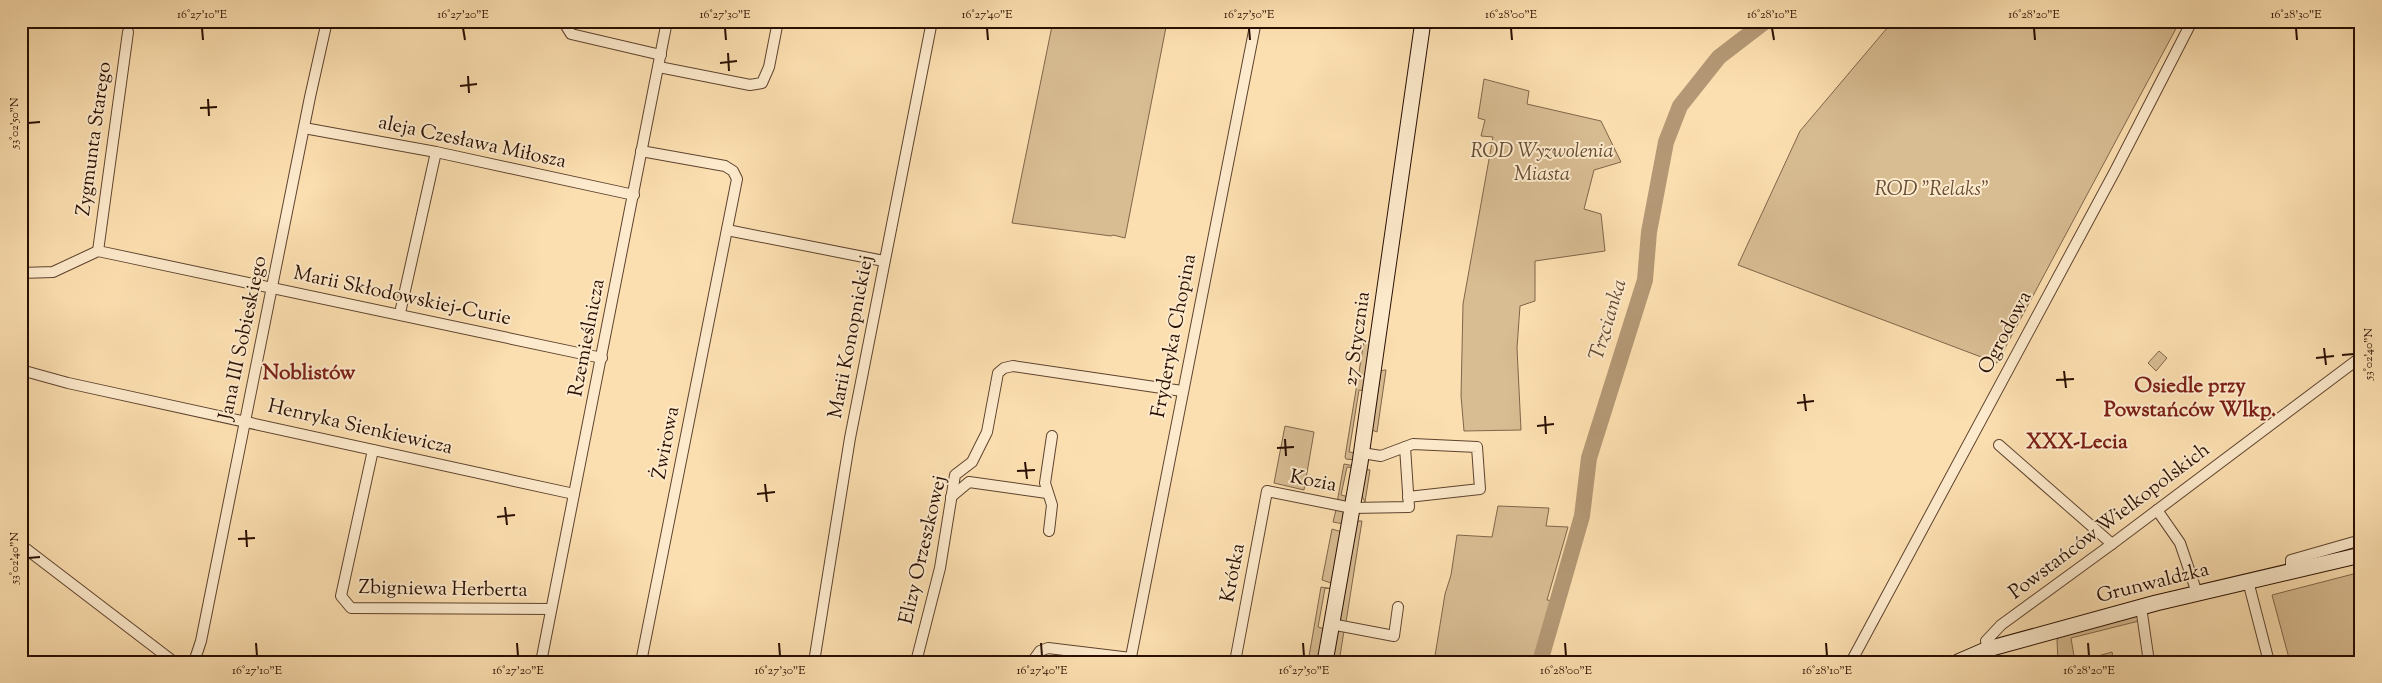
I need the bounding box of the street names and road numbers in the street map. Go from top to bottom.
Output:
street label: Zygmunta Starego [70,60,120,218]
street label: aleja Czesława Miłosza [375,109,569,177]
street label: Fryderyka Chopina [1145,252,1205,420]
street label: Jana III Sobieskiego [212,253,276,424]
street label: Marii Konopnickiej [822,253,882,421]
street label: Marii Skłodowskiej-Curie [291,260,513,334]
street label: Rzemieślnicza [562,277,614,399]
street label: Ogrodowa [1972,286,2040,380]
street label: 27 Stycznia [1337,290,1379,388]
street label: Henryka Sienkiewicza [265,393,455,463]
street label: Żwirowa [646,404,688,482]
street label: Powstańców Wielkopolskich [2003,436,2217,607]
street label: Kozia [1287,463,1339,501]
street label: Elizy Orzeszkowej [893,473,955,627]
street label: Krótka [1214,541,1254,605]
street label: Grunwaldzka [2094,556,2212,612]
street label: Zbigniewa Herberta [358,574,528,606]

